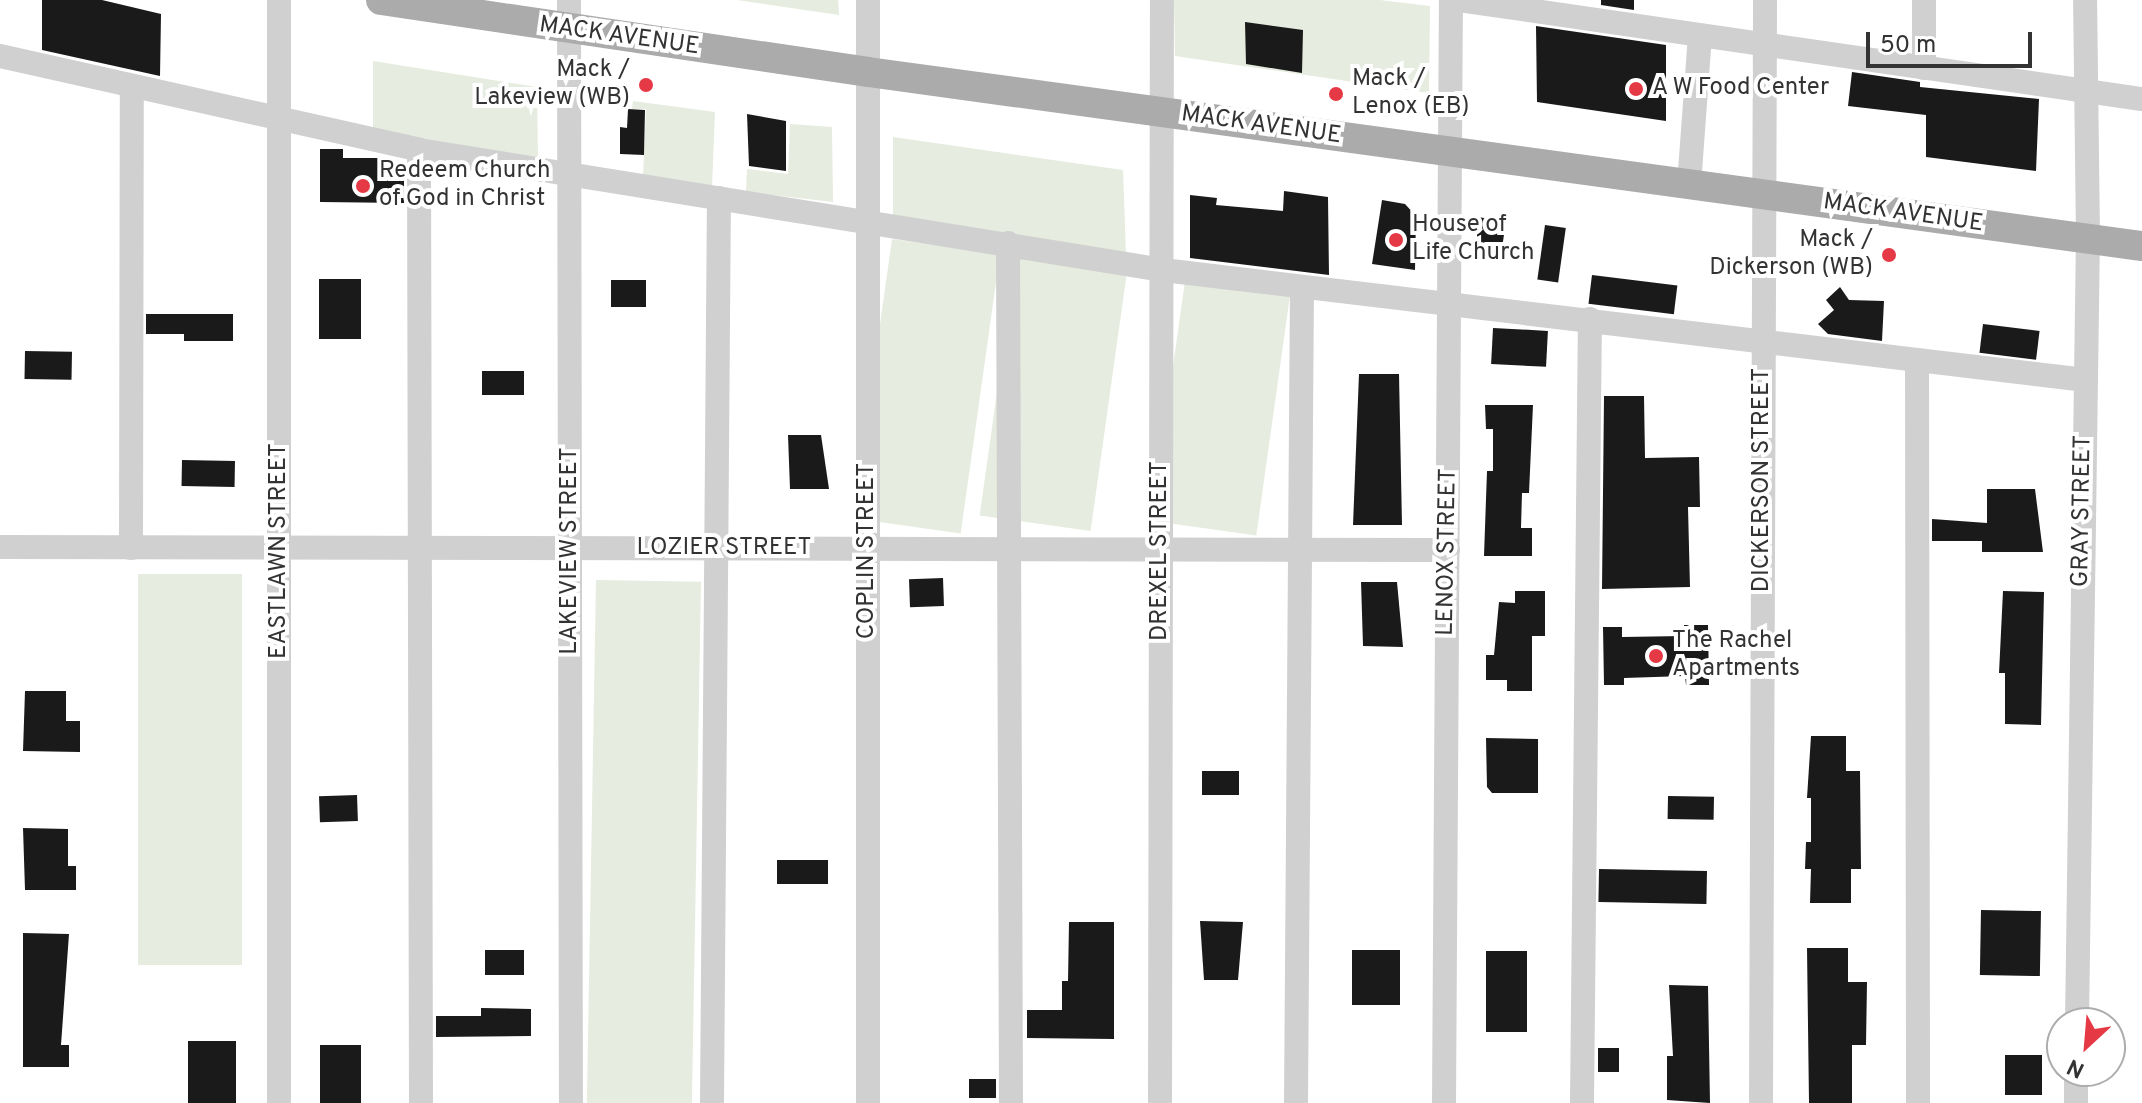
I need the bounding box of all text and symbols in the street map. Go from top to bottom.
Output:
street label: MACK AVENUE [537,11,701,63]
scale bar [1870,16,2036,66]
text: 50 m [1880,31,1936,61]
place label: Mack / Lakeview (WB) [474,57,630,113]
place label: Mack / Lenox (EB) [1352,66,1470,122]
place label: A W Food Center [1652,75,1831,103]
marker: Mack / Lakeview (WB) [637,76,655,94]
marker: A W Food Center [1627,80,1645,98]
marker: Mack / Lenox (EB) [1327,85,1345,103]
street label: MACK AVENUE [1179,100,1343,152]
place label: Redeem Church of God in Christ [379,158,551,214]
marker: Redeem Church of God in Christ [354,177,372,195]
street label: MACK AVENUE [1821,188,1985,240]
place label: House of Life Church [1412,212,1534,268]
place label: Mack / Dickerson (WB) [1709,227,1873,283]
marker: House of Life Church [1387,231,1405,249]
marker: Mack / Dickerson (WB) [1880,246,1898,264]
street label: DICKERSON STREET [1749,368,1777,592]
street label: GRAY STREET [2067,434,2099,588]
street label: EASTLAWN STREET [266,443,294,659]
street label: LAKEVIEW STREET [557,447,585,655]
street label: DREXEL STREET [1147,461,1175,641]
street label: COPLIN STREET [854,463,882,639]
street label: LENOX STREET [1432,468,1464,636]
street label: LOZIER STREET [637,535,811,563]
place label: The Rachel Apartments [1672,628,1800,684]
marker: The Rachel Apartments [1647,647,1665,665]
north arrow [2046,1007,2126,1087]
text: N [2063,1052,2089,1083]

